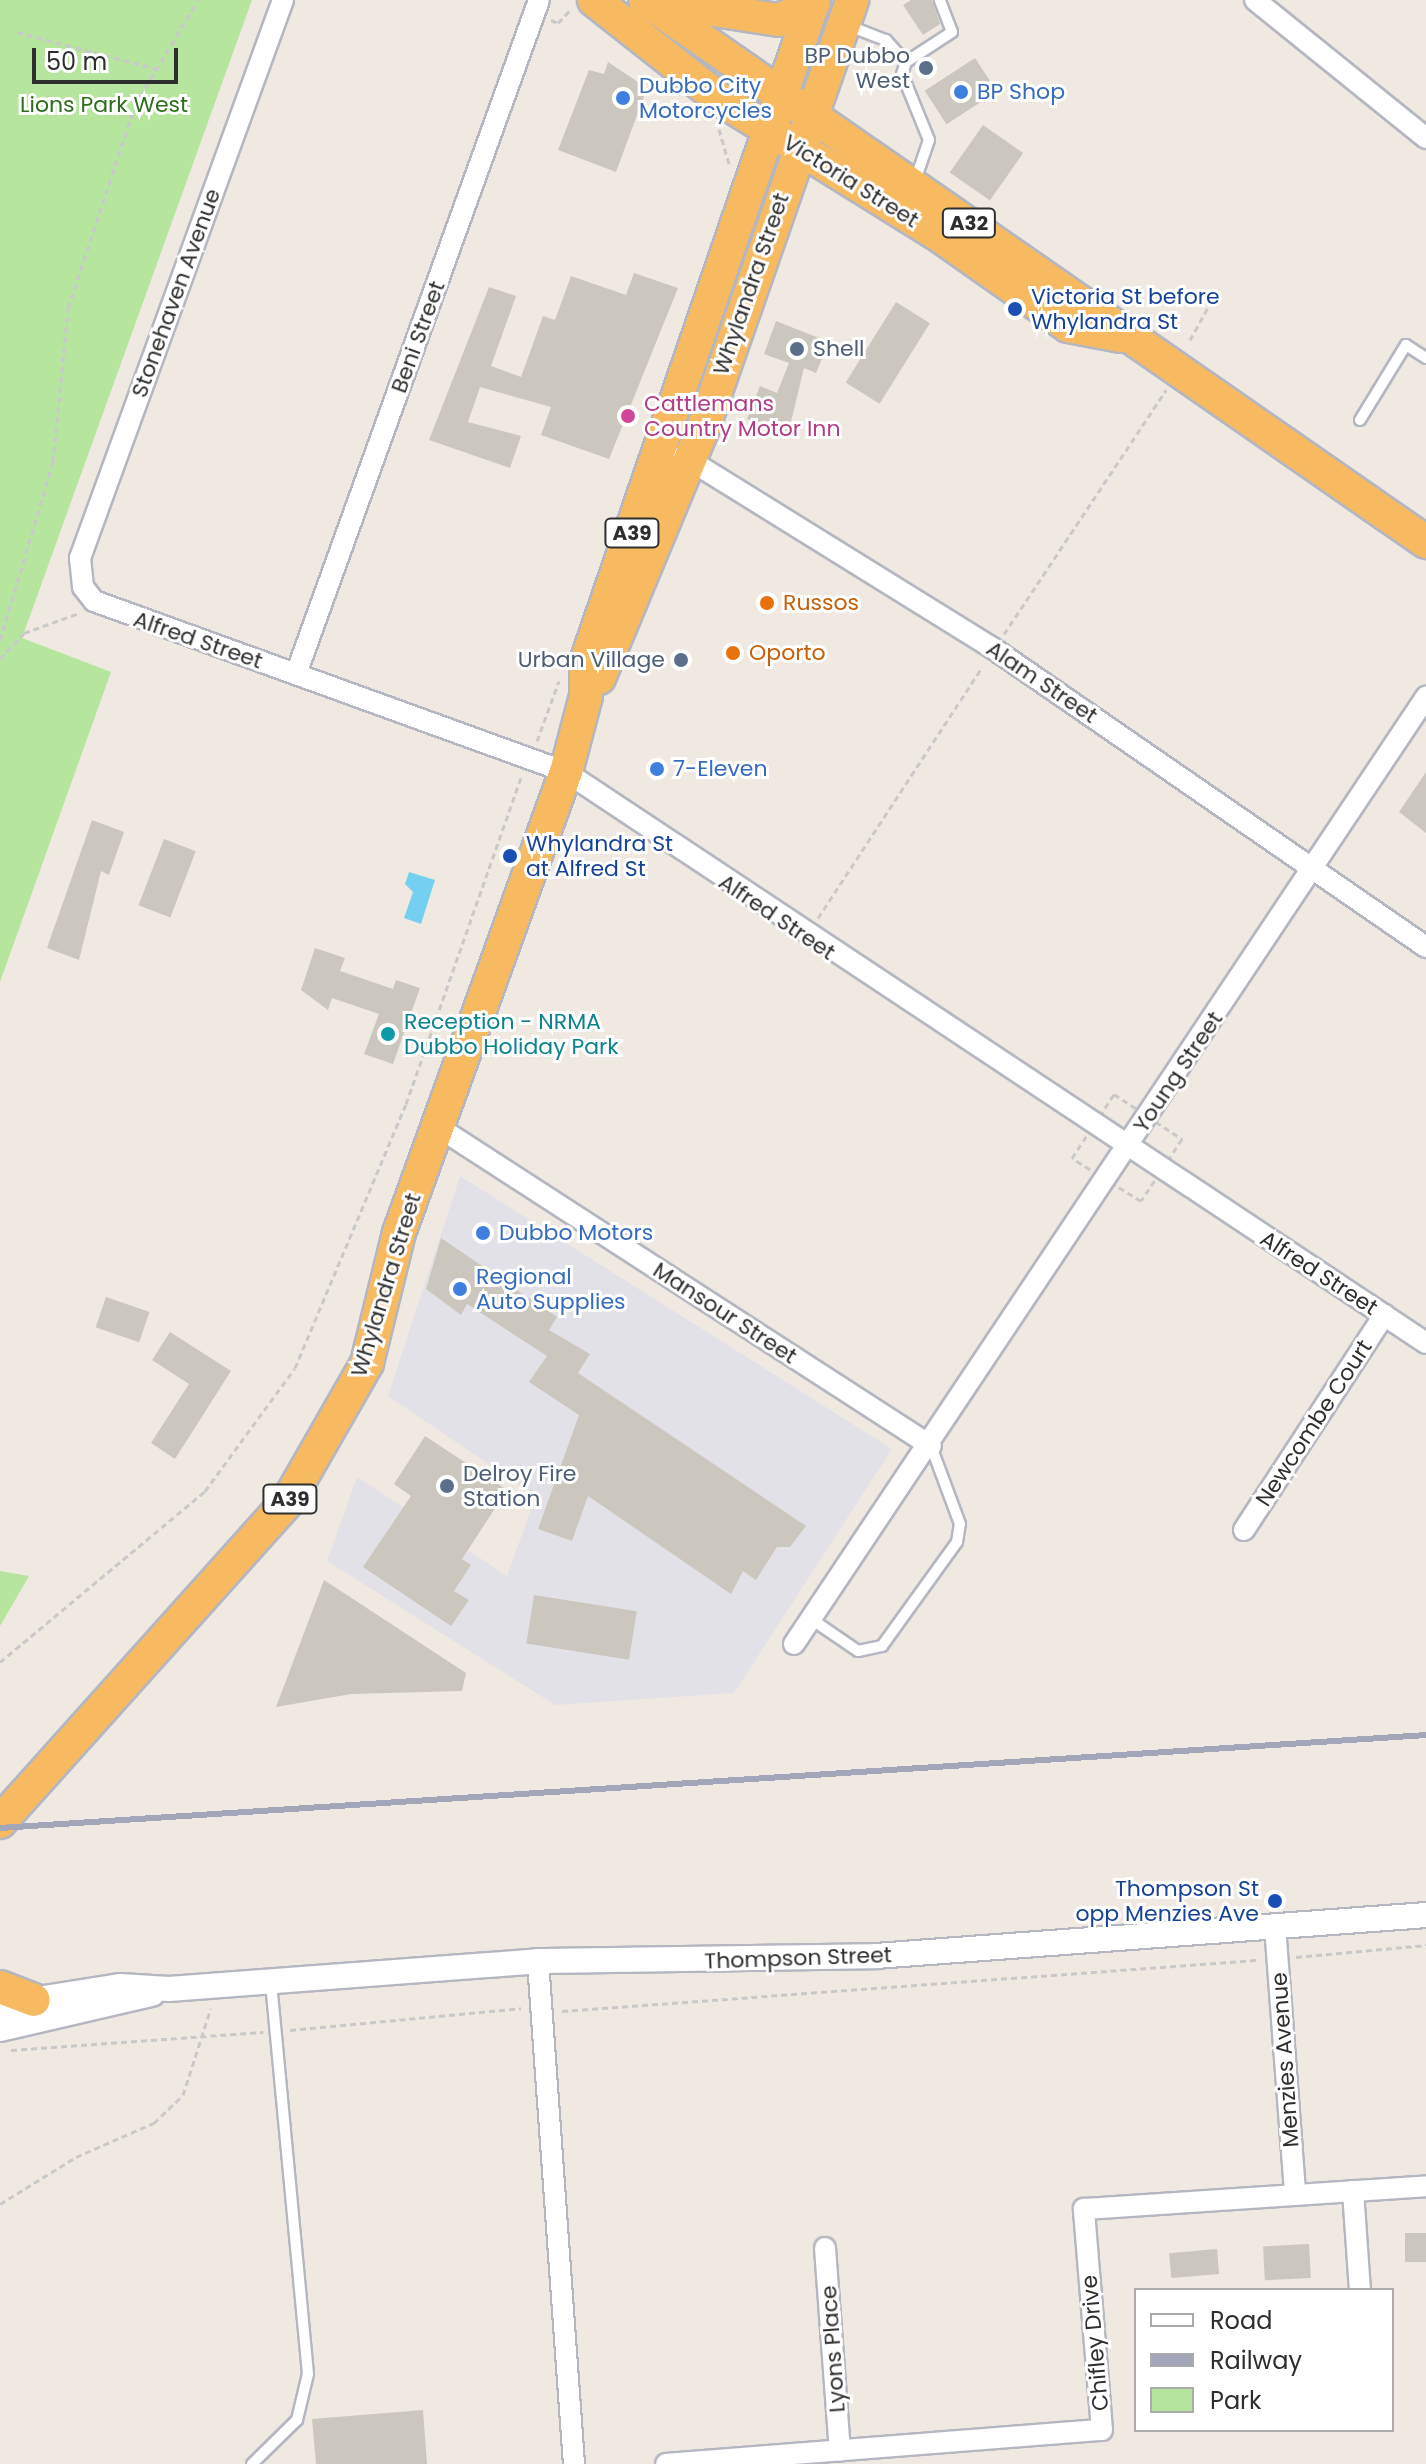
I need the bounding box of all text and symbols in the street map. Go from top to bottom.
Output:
scale bar [36,32,182,82]
place label: BP Dubbo West [804,42,910,94]
text: 50 m [46,45,107,78]
marker: BP Dubbo West [917,59,935,77]
place label: Dubbo City Motorcycles [639,72,772,124]
place label: BP Shop [977,79,1065,105]
marker: BP Shop [952,83,970,101]
marker: Dubbo City Motorcycles [614,89,632,107]
park label: Lions Park West [20,92,188,118]
street label: Victoria Street [778,129,924,233]
street label: Stonehaven Avenue [126,185,226,401]
street label: Whylandra Street [708,190,794,378]
road number: A32 [941,207,997,239]
street label: Beni Street [386,278,450,396]
place label: Victoria St before Whylandra St [1031,283,1220,334]
marker: Victoria St before Whylandra St [1006,300,1024,318]
place label: Shell [813,336,864,362]
marker: Shell [788,340,806,358]
place label: Cattlemans Country Motor Inn [644,390,840,442]
marker: Cattlemans Country Motor Inn [619,407,637,425]
road number: A39 [604,517,660,549]
place label: Russos [783,590,859,616]
marker: Russos [758,594,776,612]
street label: Alfred Street [130,606,266,674]
street label: Alam Street [982,635,1102,729]
place label: Oporto [749,640,826,666]
marker: Oporto [724,644,742,662]
place label: Urban Village [518,647,665,673]
marker: Urban Village [672,651,690,669]
place label: 7-Eleven [673,756,768,782]
marker: 7-Eleven [648,760,666,778]
place label: Whylandra St at Alfred St [526,830,673,882]
marker: Whylandra St at Alfred St [501,847,519,865]
street label: Alfred Street [714,868,840,966]
street label: Young Street [1128,1006,1228,1138]
place label: Reception - NRMA Dubbo Holiday Park [404,1008,619,1060]
marker: Reception - NRMA Dubbo Holiday Park [379,1025,397,1043]
street label: Whylandra Street [346,1190,426,1380]
place label: Dubbo Motors [499,1220,653,1246]
marker: Dubbo Motors [474,1224,492,1242]
street label: Alfred Street [1255,1225,1383,1321]
street label: Mansour Street [648,1257,802,1369]
place label: Regional Auto Supplies [476,1263,626,1314]
marker: Regional Auto Supplies [451,1280,469,1298]
street label: Newcombe Court [1250,1335,1378,1511]
place label: Delroy Fire Station [463,1460,576,1512]
marker: Delroy Fire Station [438,1477,456,1495]
road number: A39 [262,1483,318,1515]
place label: Thompson St opp Menzies Ave [1075,1875,1259,1926]
marker: Thompson St opp Menzies Ave [1266,1892,1284,1910]
street label: Thompson Street [704,1942,892,1974]
street label: Menzies Avenue [1266,1971,1304,2149]
street label: Chifley Drive [1076,2274,1114,2412]
street label: Lyons Place [815,2285,851,2413]
legend [1134,2288,1394,2432]
text: Road [1210,2304,1272,2337]
text: Railway [1210,2344,1302,2377]
text: Park [1210,2384,1261,2417]

